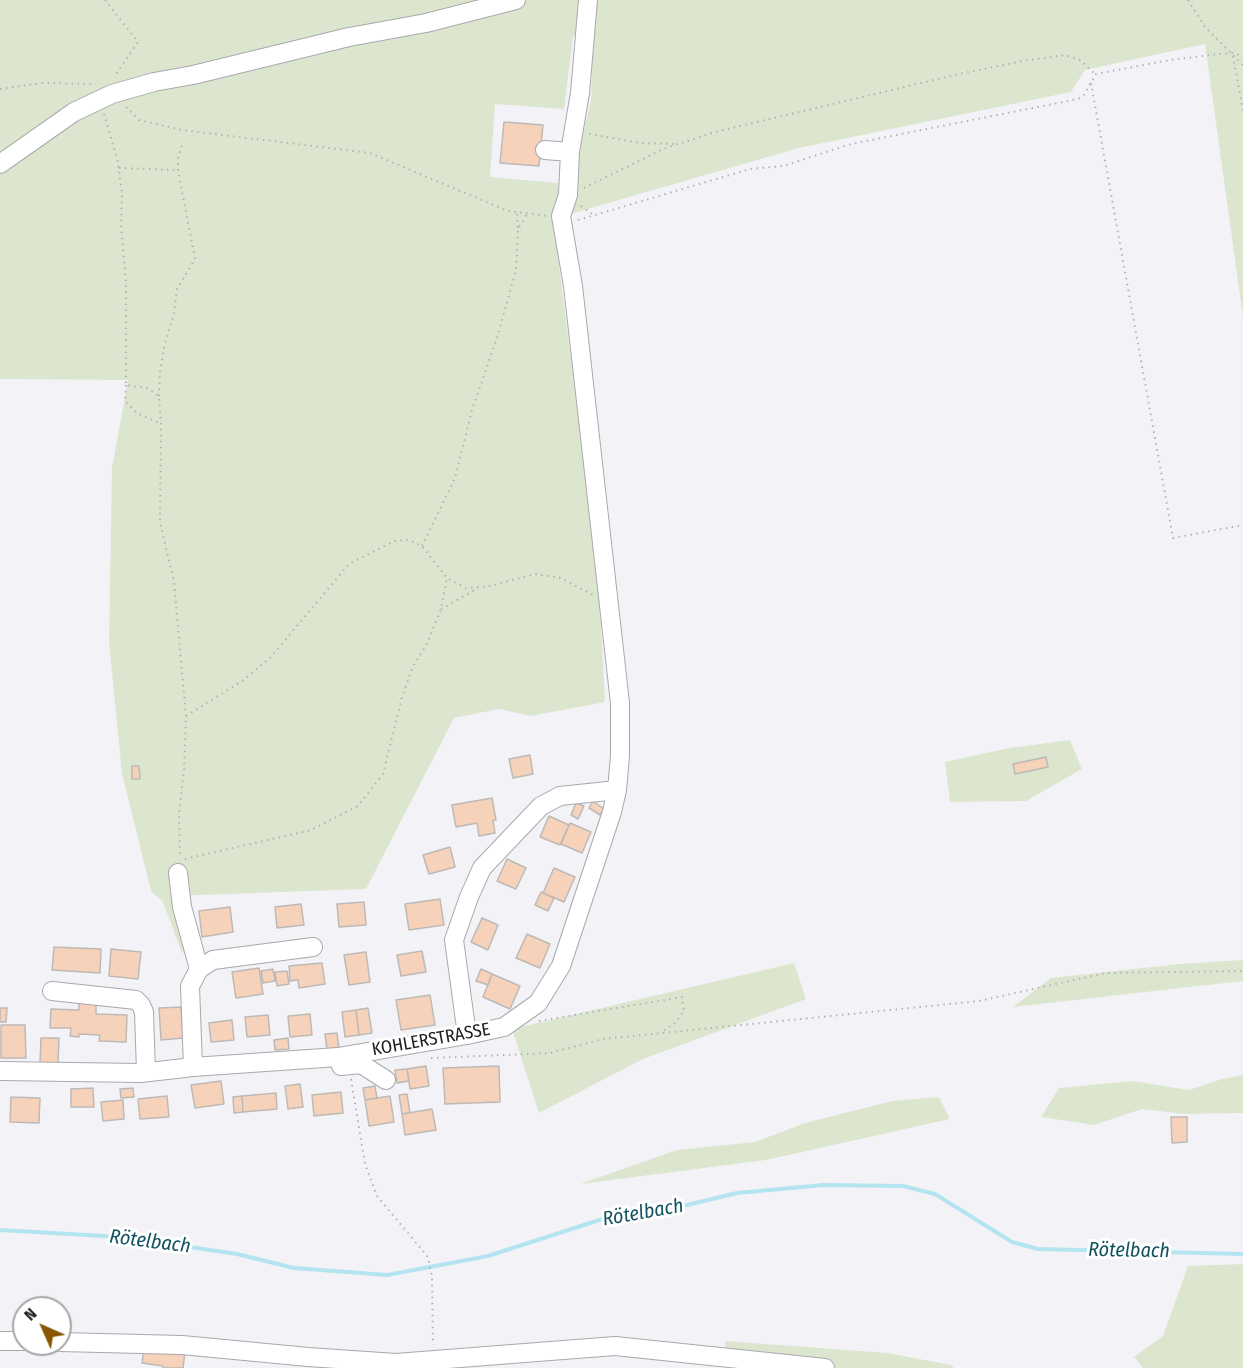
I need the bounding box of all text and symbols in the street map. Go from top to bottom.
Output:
street label: KOHLERSTRASSE [370,1019,492,1061]
water label: Rötelbach [601,1194,685,1232]
water label: Rötelbach [108,1225,192,1259]
water label: Rötelbach [1088,1238,1170,1264]
north arrow [12,1296,72,1356]
text: N [20,1304,40,1324]

